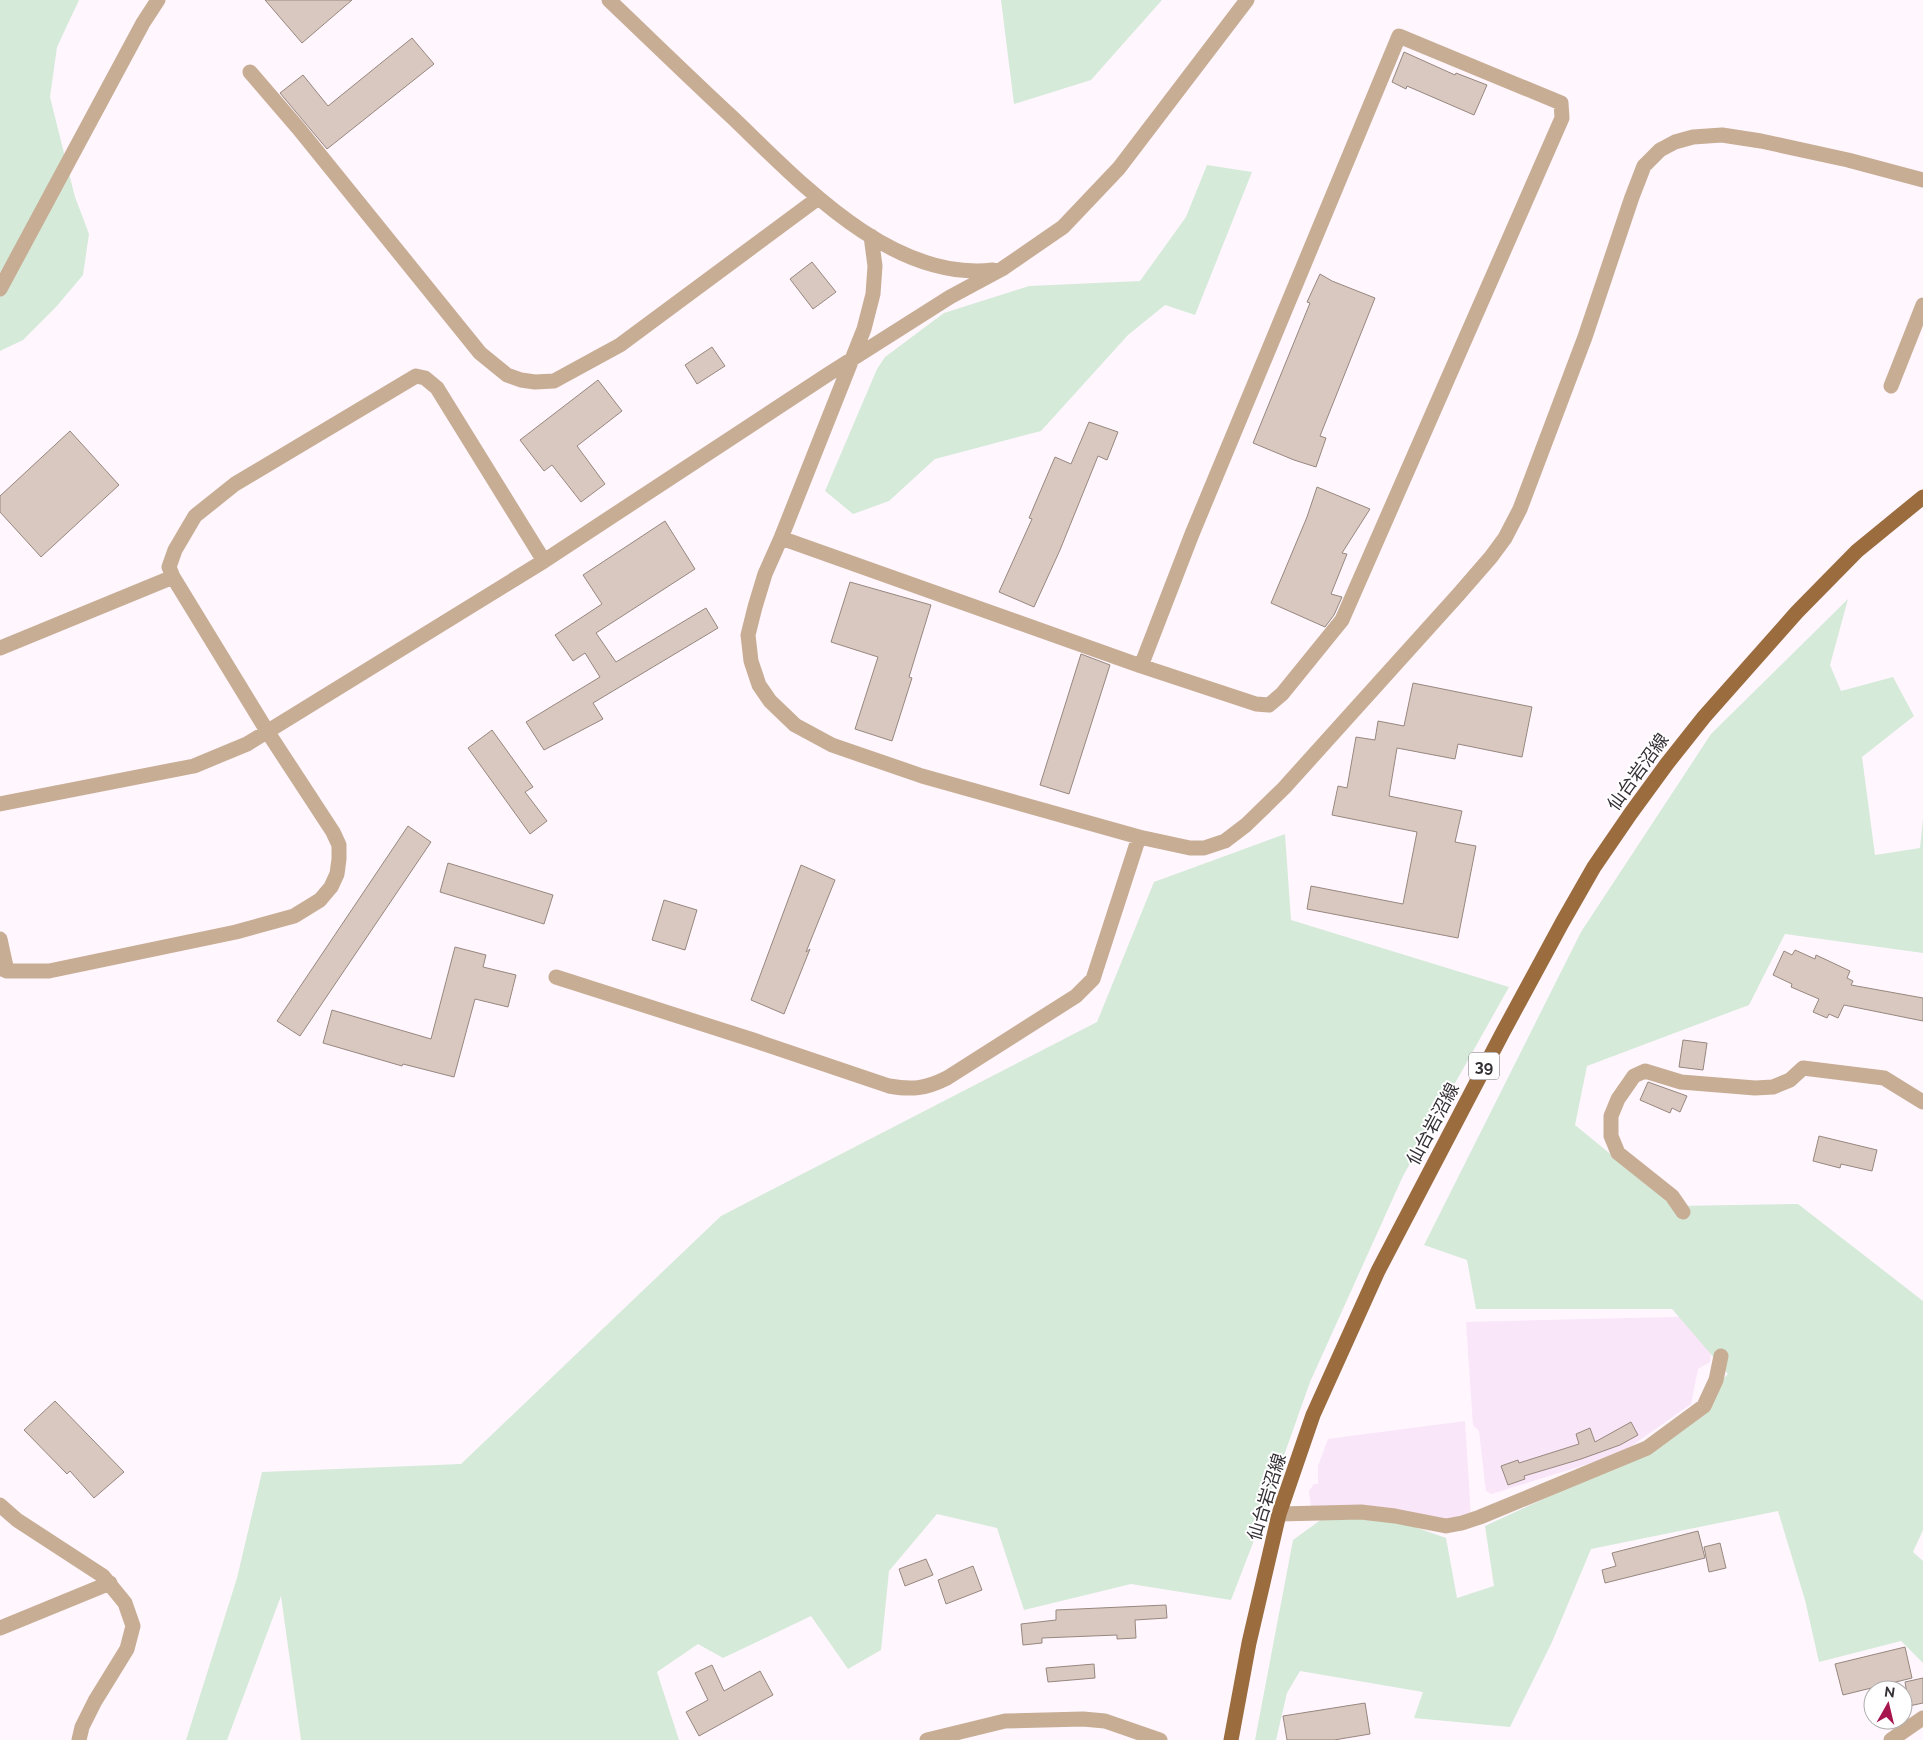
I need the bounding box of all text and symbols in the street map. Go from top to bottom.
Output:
street label: 仙台岩沼線 [1603,729,1673,814]
road number: 39 [1469,1052,1499,1080]
street label: 仙台岩沼線 [1402,1079,1463,1168]
street label: 仙台岩沼線 [1243,1451,1290,1543]
north arrow [1863,1680,1913,1730]
text: N [1883,1683,1896,1701]

